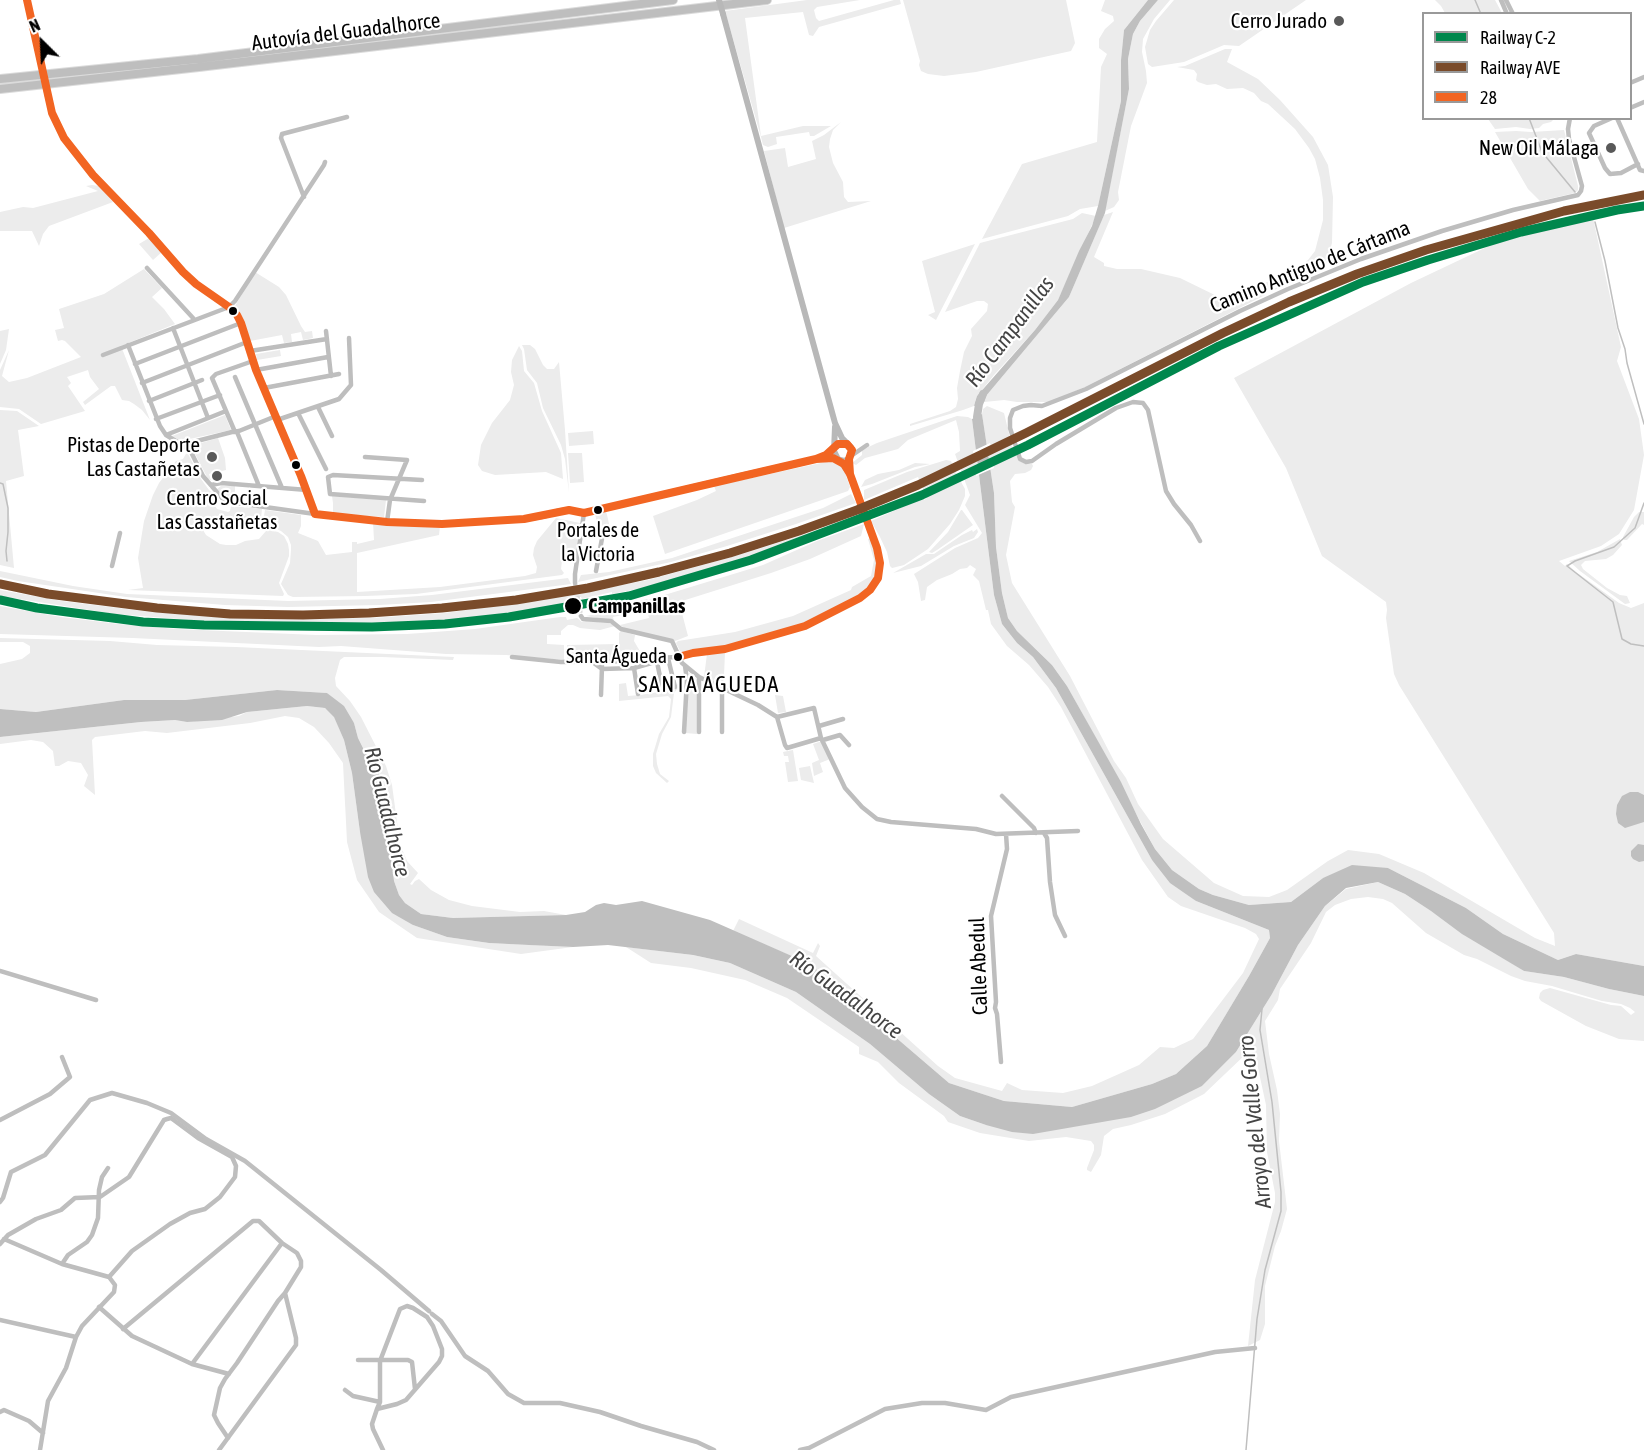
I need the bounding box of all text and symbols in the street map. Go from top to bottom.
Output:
street label: Autovía del Guadalhorce [250,8,442,56]
place label: Cerro Jurado [1231,8,1327,34]
north arrow [12,12,72,72]
legend [1422,12,1632,120]
marker: Cerro Jurado [1332,14,1346,28]
text: N [27,15,43,36]
text: Railway C-2 [1480,27,1556,48]
text: Railway AVE [1480,57,1560,78]
text: 28 [1480,87,1497,108]
place label: New Oil Málaga [1479,135,1599,161]
marker: New Oil Málaga [1604,141,1618,155]
street label: Camino Antiguo de Cártama [1206,215,1414,319]
water label: Río Campanillas [960,272,1060,392]
unlabelled marker [227,305,239,317]
place label: Pistas de Deporte Las Castañetas [67,432,200,482]
marker: Pistas de Deporte Las Castañetas [205,450,219,464]
unlabelled marker [290,459,302,471]
marker: Centro Social Las Casstañetas [210,469,224,483]
place label: Centro Social Las Casstañetas [157,485,277,535]
marker: Portales de la Victoria [592,504,604,516]
place label: Portales de la Victoria [557,519,639,566]
place label: Campanillas [588,593,685,619]
marker: Campanillas [563,596,583,616]
place label: Santa Águeda [566,645,667,669]
marker: Santa Águeda [672,651,684,663]
district label: SANTA ÁGUEDA [638,672,780,698]
water label: Río Guadalhorce [358,744,416,880]
street label: Calle Abedul [965,917,993,1015]
water label: Río Guadalhorce [784,945,908,1045]
water label: Arroyo del Valle Gorro [1233,1034,1277,1210]

